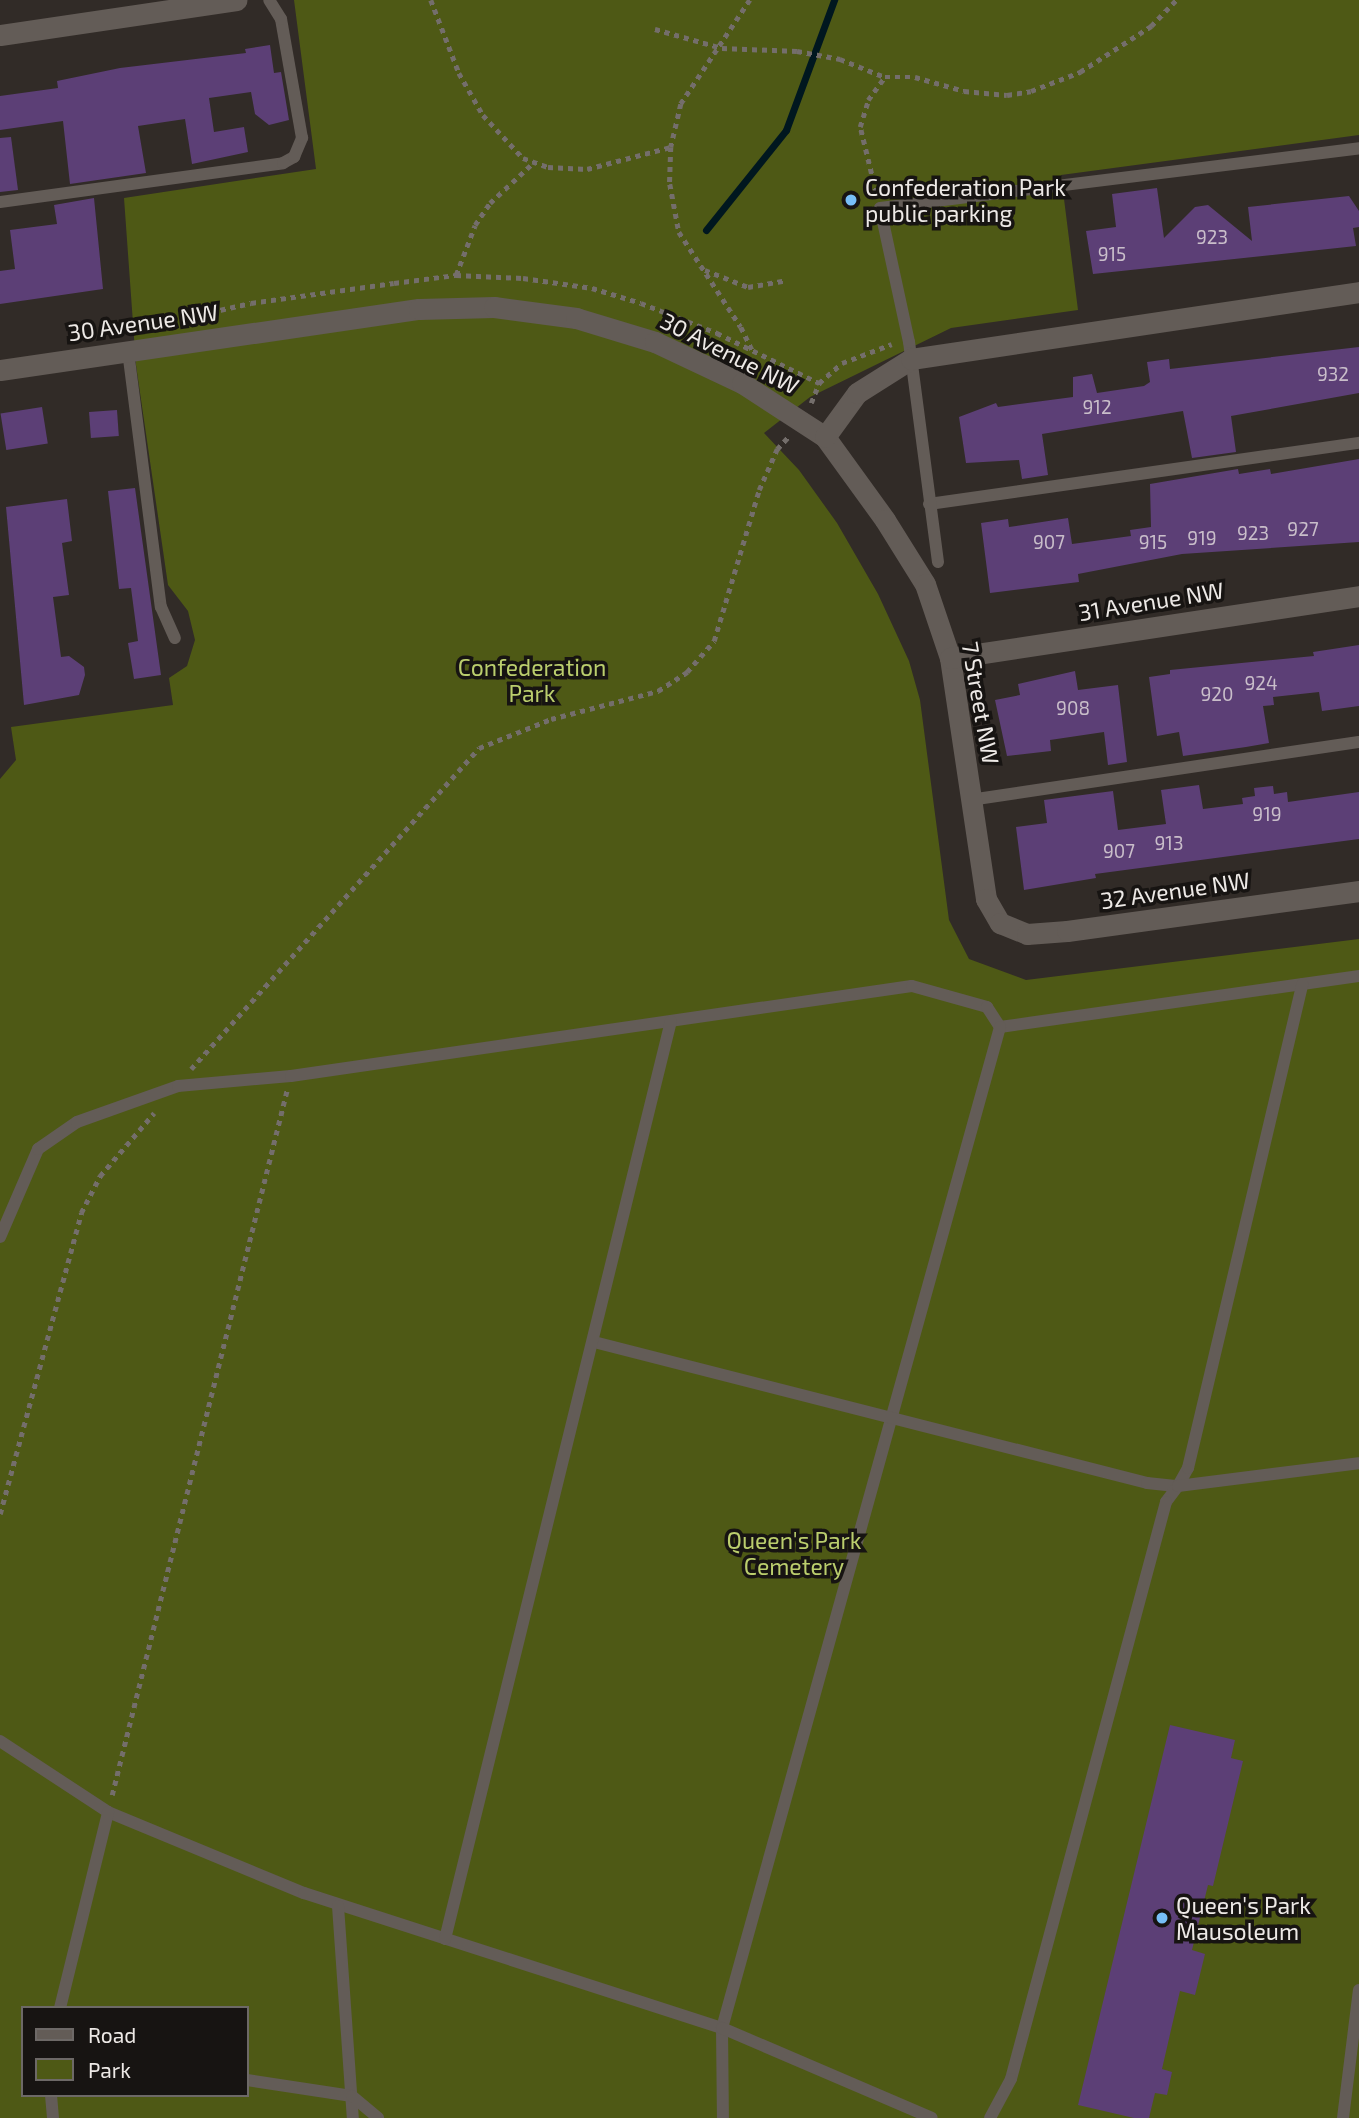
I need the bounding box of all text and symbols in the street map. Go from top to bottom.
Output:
place label: Confederation Park public parking [865,173,1066,227]
marker: Confederation Park public parking [843,192,859,208]
house number: 923 [1196,226,1228,248]
house number: 915 [1098,243,1126,265]
street label: 30 Avenue NW [66,298,220,346]
street label: 30 Avenue NW [656,306,804,400]
house number: 932 [1317,363,1349,385]
house number: 912 [1082,396,1112,418]
house number: 927 [1287,518,1319,540]
house number: 923 [1237,522,1269,544]
house number: 919 [1187,527,1217,549]
house number: 907 [1033,531,1065,553]
house number: 915 [1139,531,1167,553]
street label: 31 Avenue NW [1076,576,1226,626]
street label: 7 Street NW [957,640,1005,766]
park label: Confederation Park [458,653,606,707]
house number: 924 [1244,672,1278,694]
house number: 920 [1200,683,1234,705]
house number: 908 [1056,697,1090,719]
house number: 919 [1252,803,1282,825]
house number: 913 [1155,832,1183,854]
house number: 907 [1103,840,1135,862]
street label: 32 Avenue NW [1098,866,1252,914]
park label: Queen's Park Cemetery [727,1526,861,1580]
place label: Queen's Park Mausoleum [1176,1891,1311,1945]
marker: Queen's Park Mausoleum [1154,1910,1170,1926]
legend [21,2006,248,2097]
text: Road [88,2022,136,2047]
text: Park [88,2057,131,2082]

